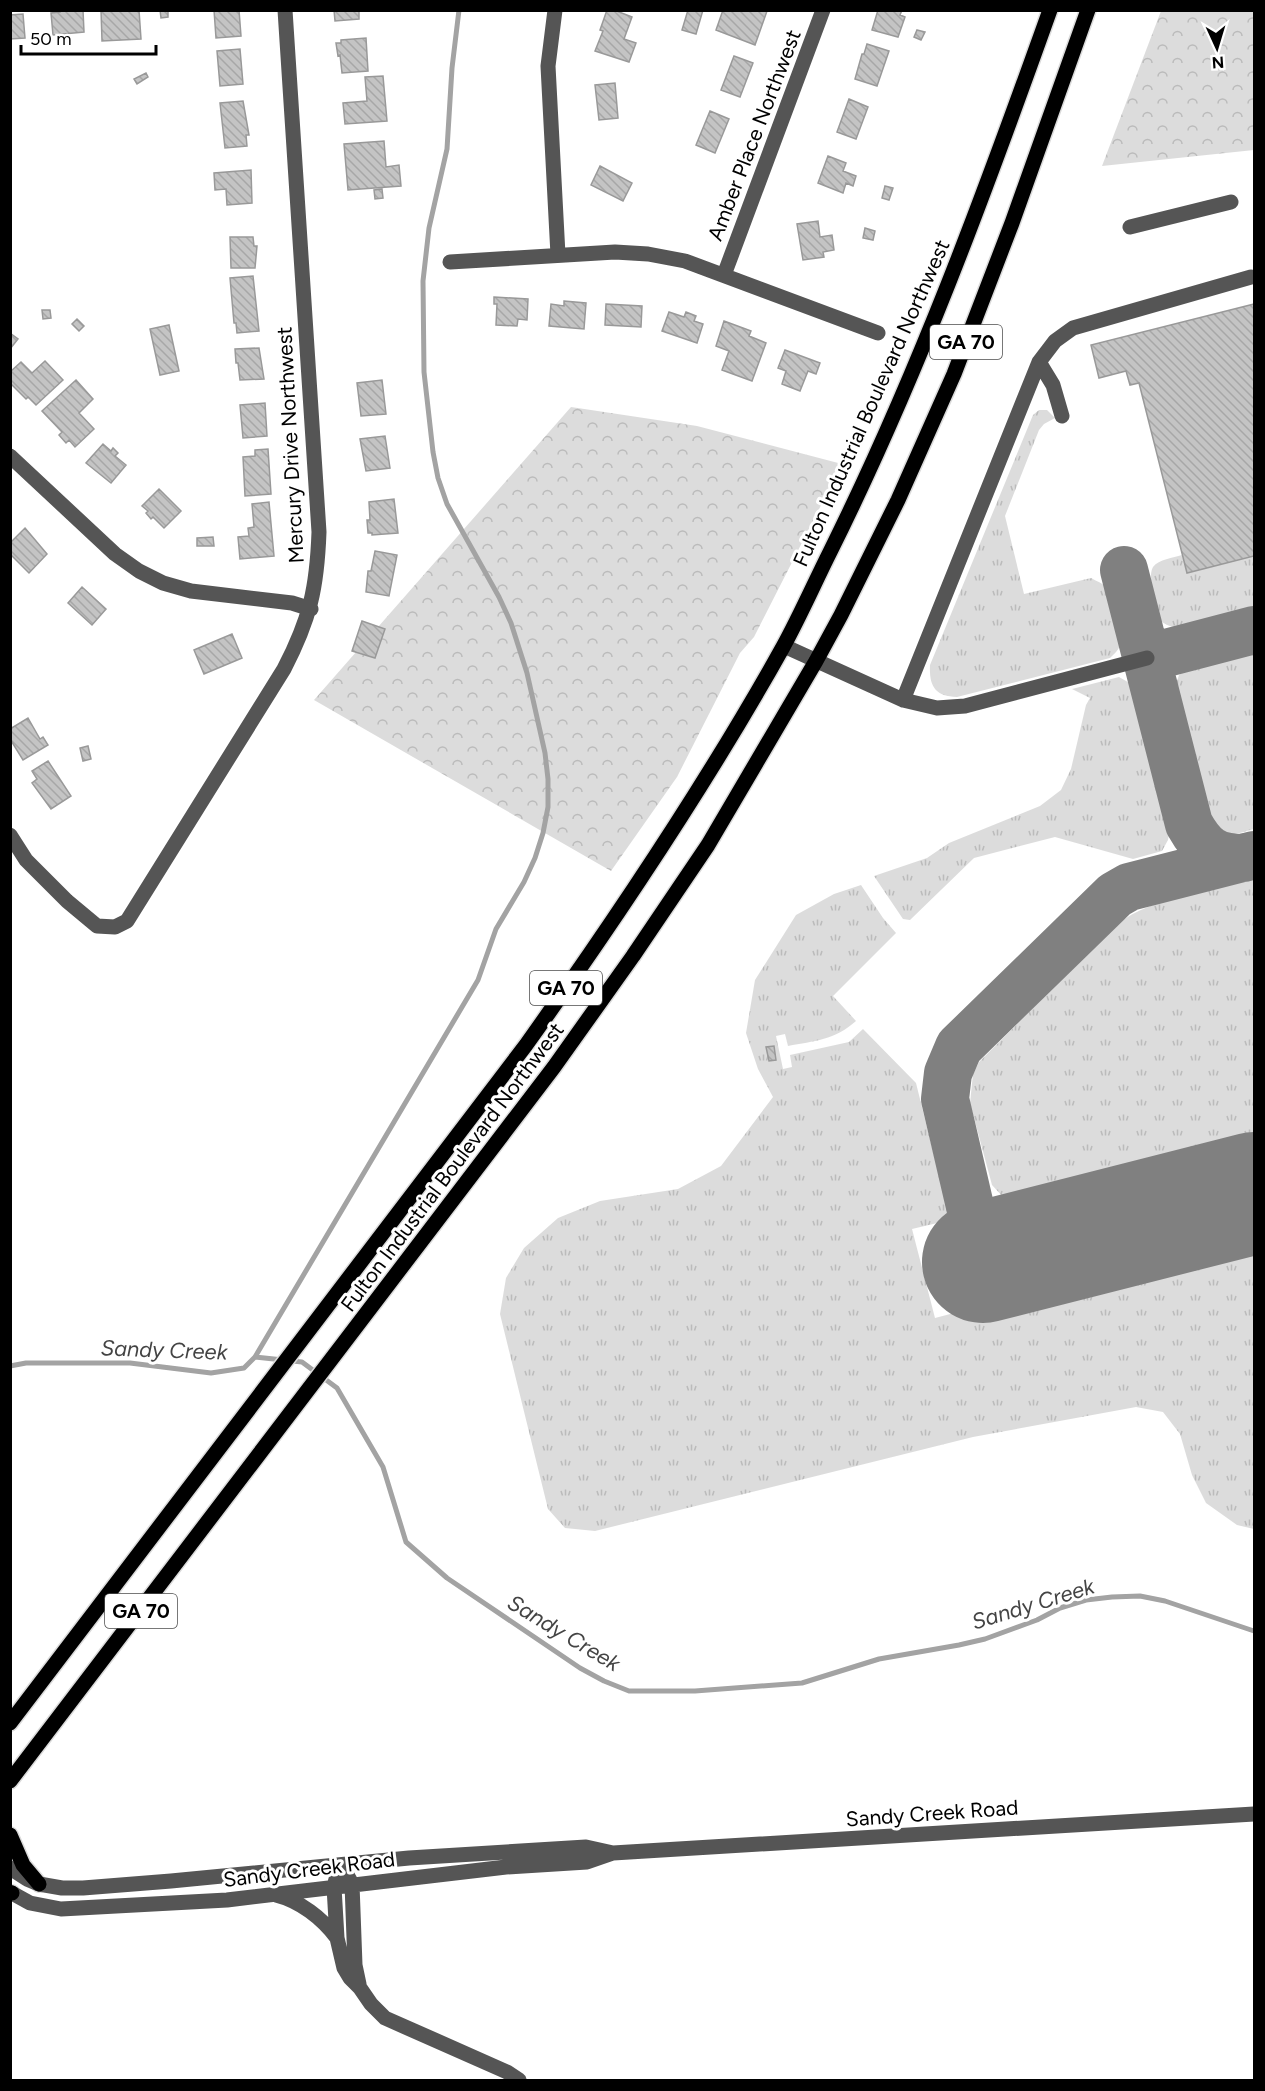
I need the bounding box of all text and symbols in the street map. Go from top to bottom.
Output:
scale bar [21,18,156,56]
north arrow [1187,18,1247,78]
street label: Amber Place Northwest [702,26,806,244]
text: 50 m [30,28,72,50]
text: N [1211,53,1225,72]
street label: Fulton Industrial Boulevard Northwest [787,236,955,570]
road number: GA 70 [930,325,1002,359]
street label: Mercury Drive Northwest [271,326,309,564]
road number: GA 70 [530,971,602,1005]
street label: Fulton Industrial Boulevard Northwest [335,1018,569,1316]
water label: Sandy Creek [100,1334,229,1366]
water label: Sandy Creek [968,1572,1099,1635]
water label: Sandy Creek [503,1589,626,1678]
road number: GA 70 [105,1594,177,1628]
street label: Sandy Creek Road [845,1795,1019,1831]
street label: Sandy Creek Road [222,1846,396,1892]

